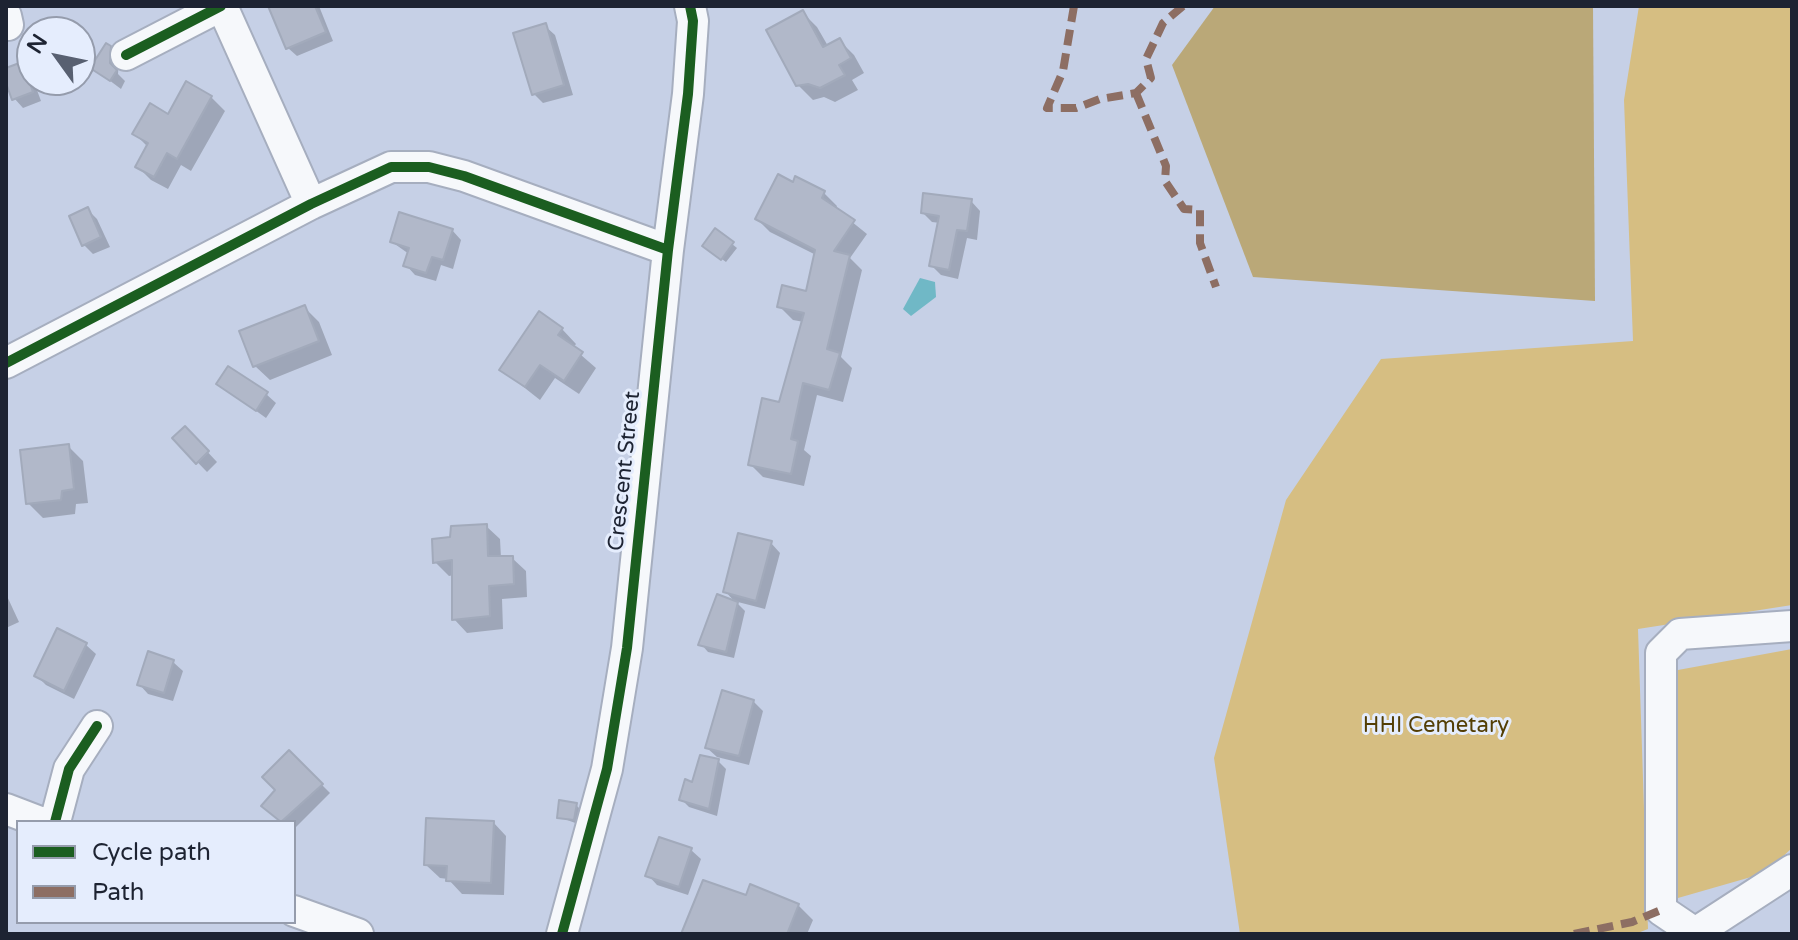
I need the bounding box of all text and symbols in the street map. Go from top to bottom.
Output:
north arrow [16,16,96,96]
text: N [22,30,53,59]
street label: Crescent Street [603,390,647,552]
park label: HHI Cemetary [1363,713,1509,739]
legend [16,820,296,924]
text: Cycle path [92,838,211,867]
text: Path [92,878,145,907]

